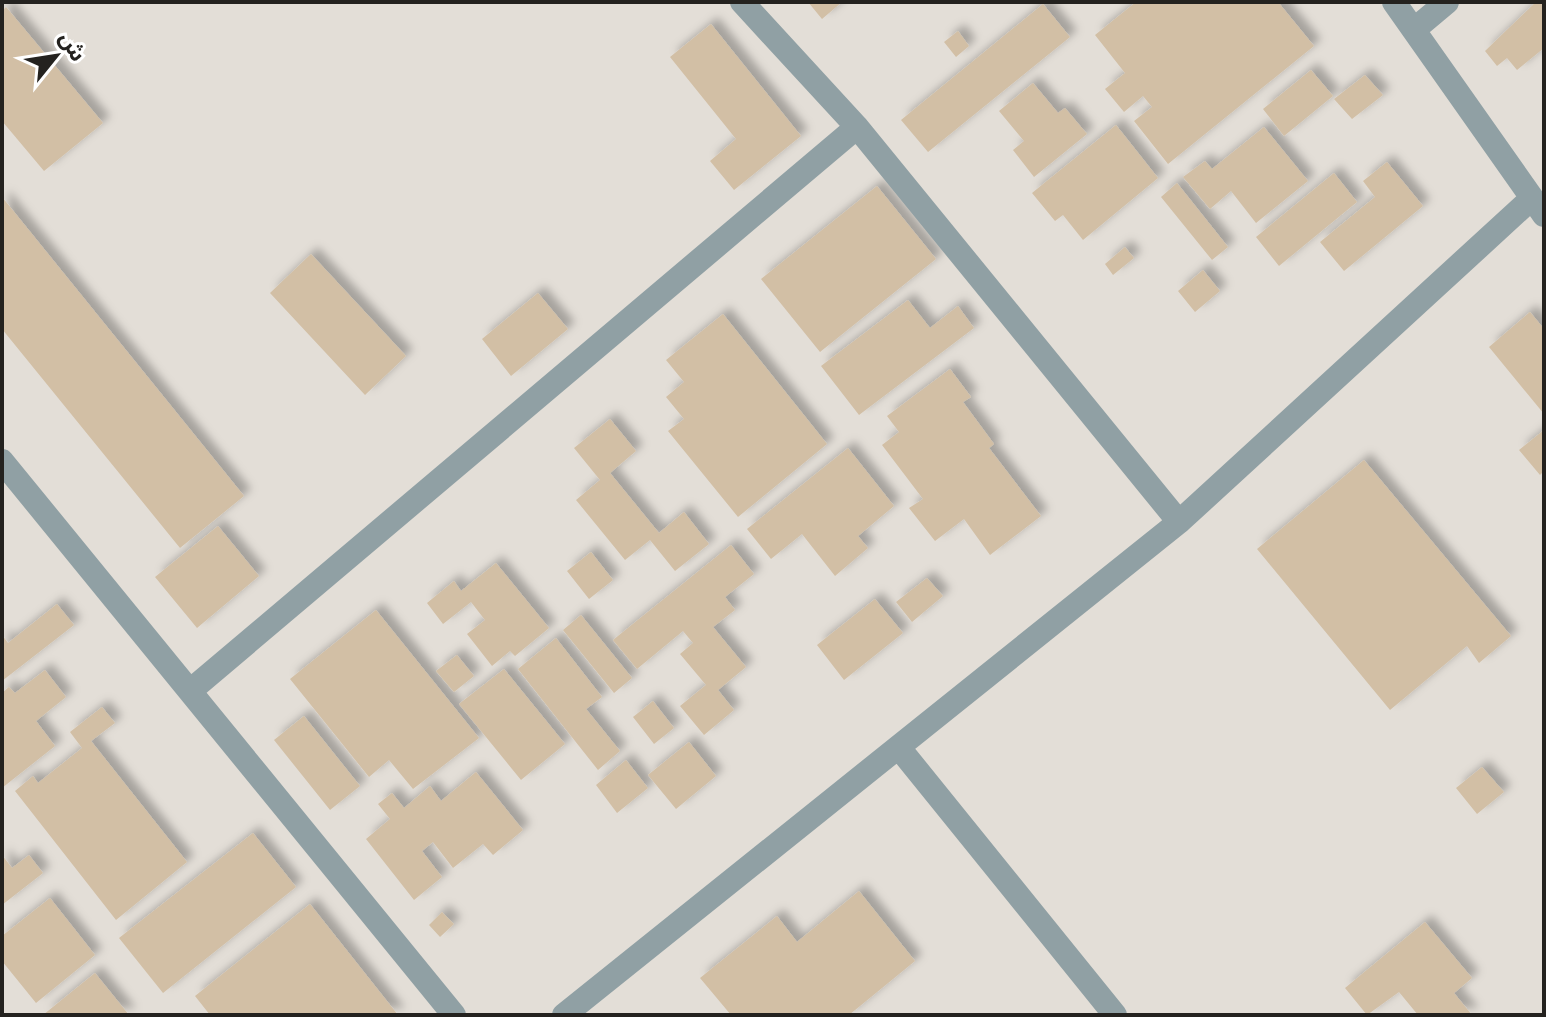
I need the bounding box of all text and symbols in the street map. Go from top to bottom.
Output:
north arrow [16,16,96,96]
text: ش [54,25,94,66]

